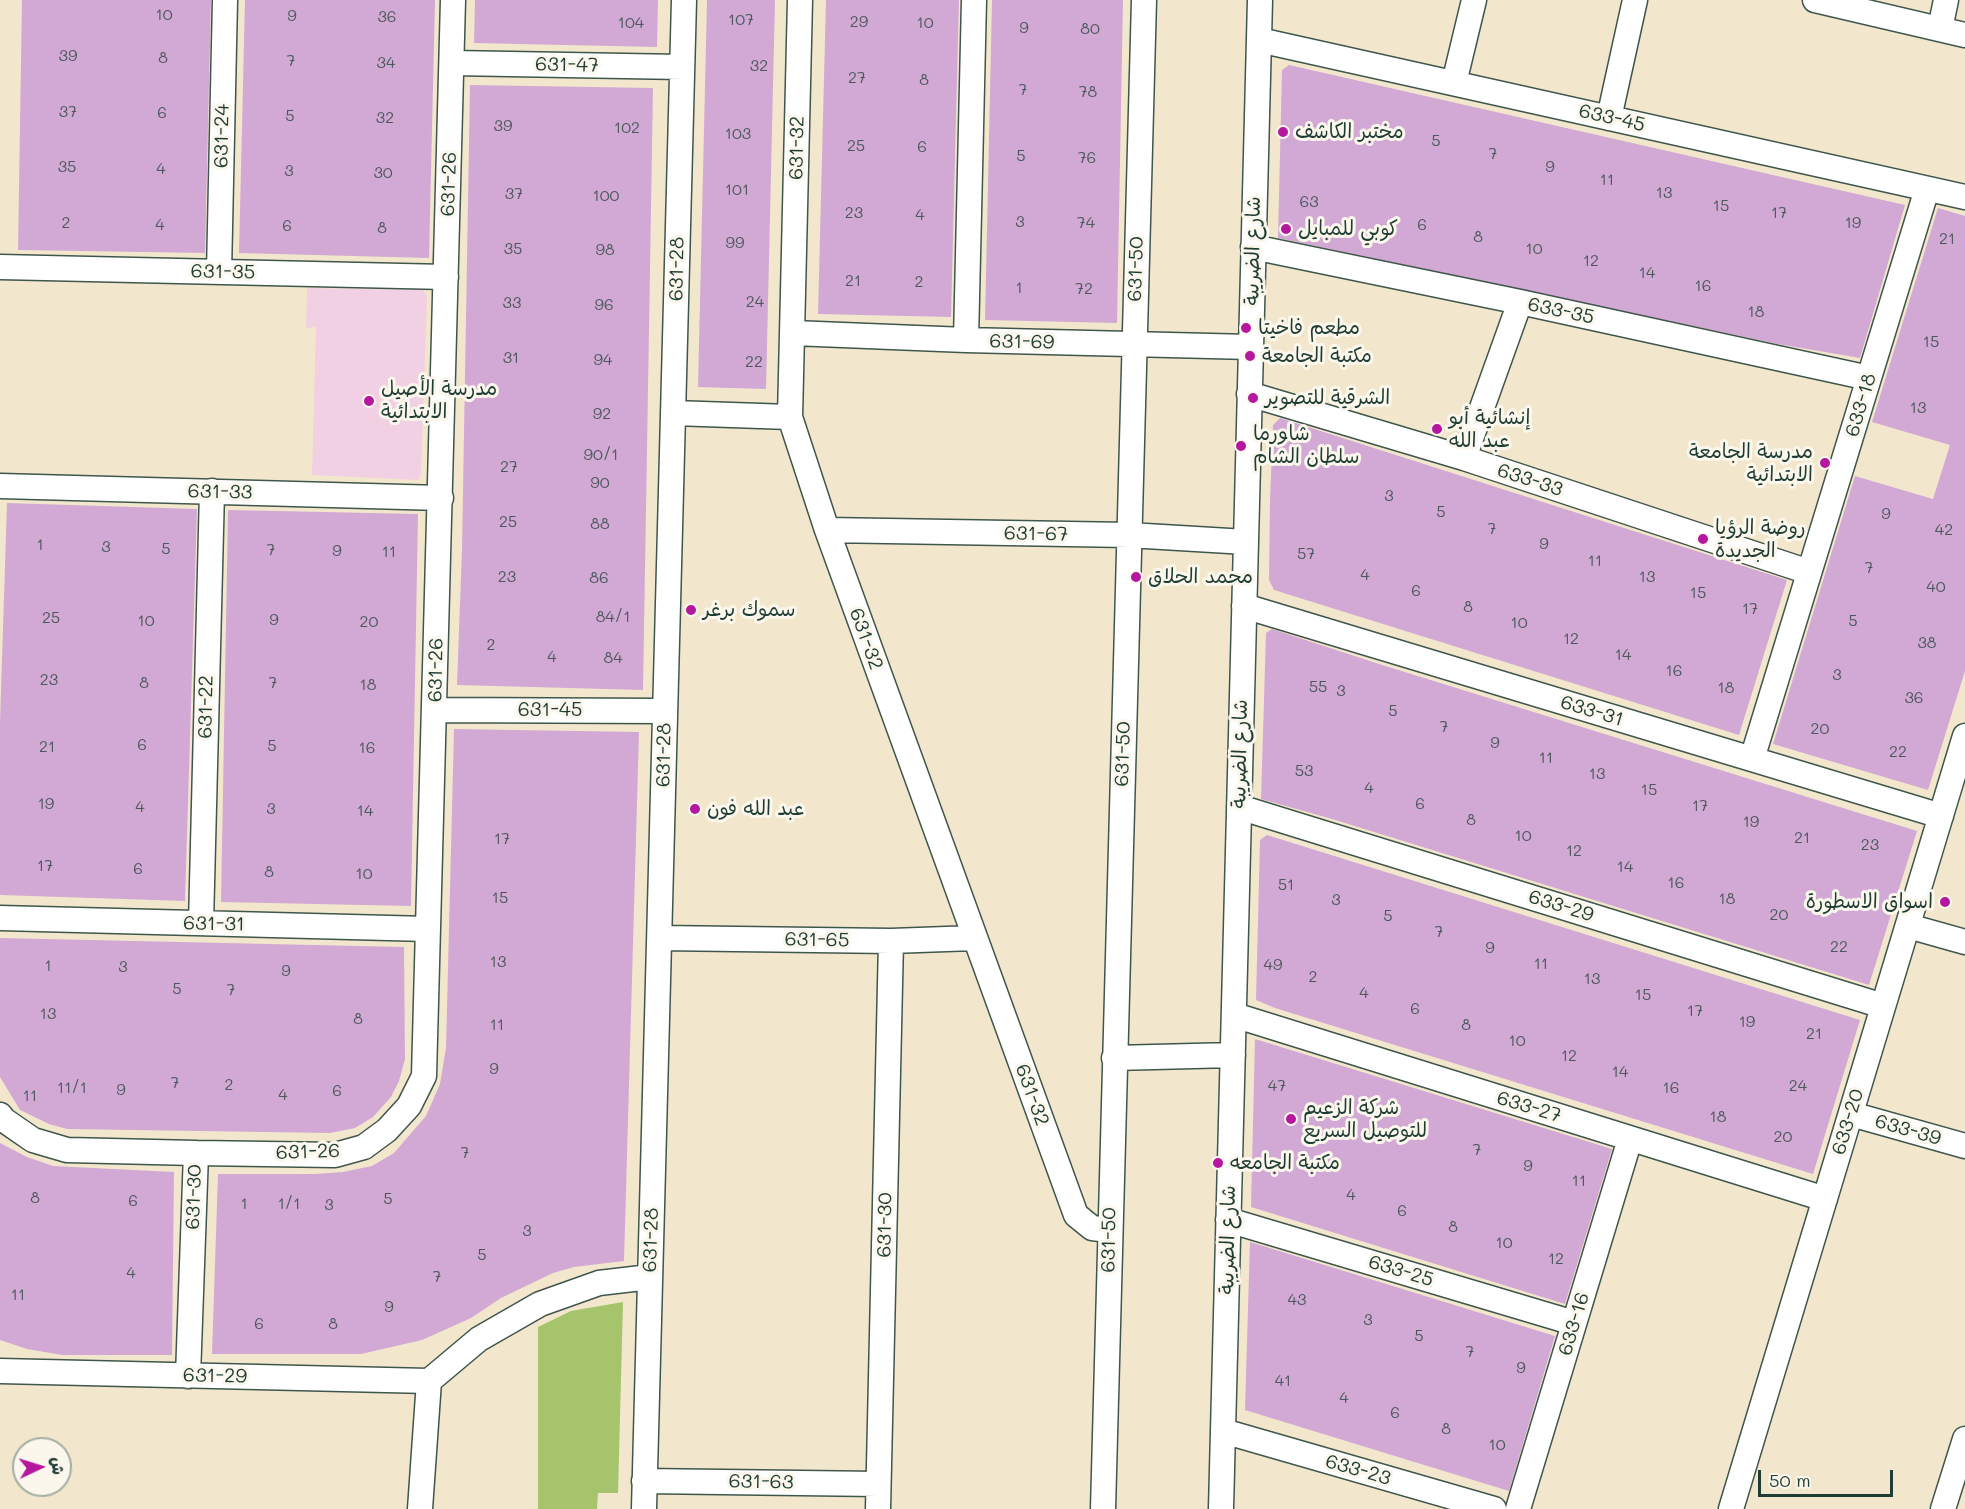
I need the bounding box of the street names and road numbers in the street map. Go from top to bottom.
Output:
street label: 631-47 [535,52,599,78]
street label: 633-45 [1576,99,1648,137]
street label: 631-24 [209,104,235,168]
street label: 631-32 [784,116,810,180]
street label: 631-26 [436,151,462,217]
street label: شارع الضريبة [1240,196,1266,306]
street label: 631-50 [1123,236,1149,302]
street label: 631-28 [664,237,690,301]
street label: 631-35 [191,259,255,285]
street label: 633-35 [1526,292,1596,330]
street label: 631-69 [989,329,1055,355]
street label: 633-18 [1840,370,1882,440]
street label: 633-33 [1494,458,1566,502]
street label: 631-33 [187,479,253,505]
street label: 631-67 [1004,521,1068,547]
street label: 631-32 [844,605,888,673]
street label: 631-26 [423,638,449,702]
street label: 631-22 [193,675,219,739]
street label: 633-31 [1558,690,1626,732]
street label: 631-45 [518,698,582,722]
street label: شارع الضريبة [1227,699,1253,809]
street label: 631-50 [1110,721,1136,787]
street label: 631-28 [651,723,677,787]
street label: 633-29 [1525,885,1597,927]
street label: 631-31 [183,911,245,937]
street label: 631-65 [784,927,850,953]
street label: 631-32 [1010,1061,1054,1129]
street label: 633-27 [1494,1086,1564,1128]
street label: 633-20 [1827,1086,1869,1158]
street label: 633-39 [1872,1109,1944,1151]
street label: 631-26 [275,1139,341,1165]
street label: 631-30 [181,1164,207,1230]
street label: شارع الضريبة [1215,1185,1241,1295]
street label: 631-30 [872,1192,898,1258]
street label: 631-28 [638,1207,664,1273]
street label: 631-50 [1096,1207,1122,1273]
street label: 633-25 [1366,1250,1436,1292]
street label: 633-16 [1553,1289,1595,1359]
street label: 631-29 [183,1363,247,1389]
street label: 633-23 [1323,1449,1393,1491]
street label: 631-63 [728,1469,794,1495]

